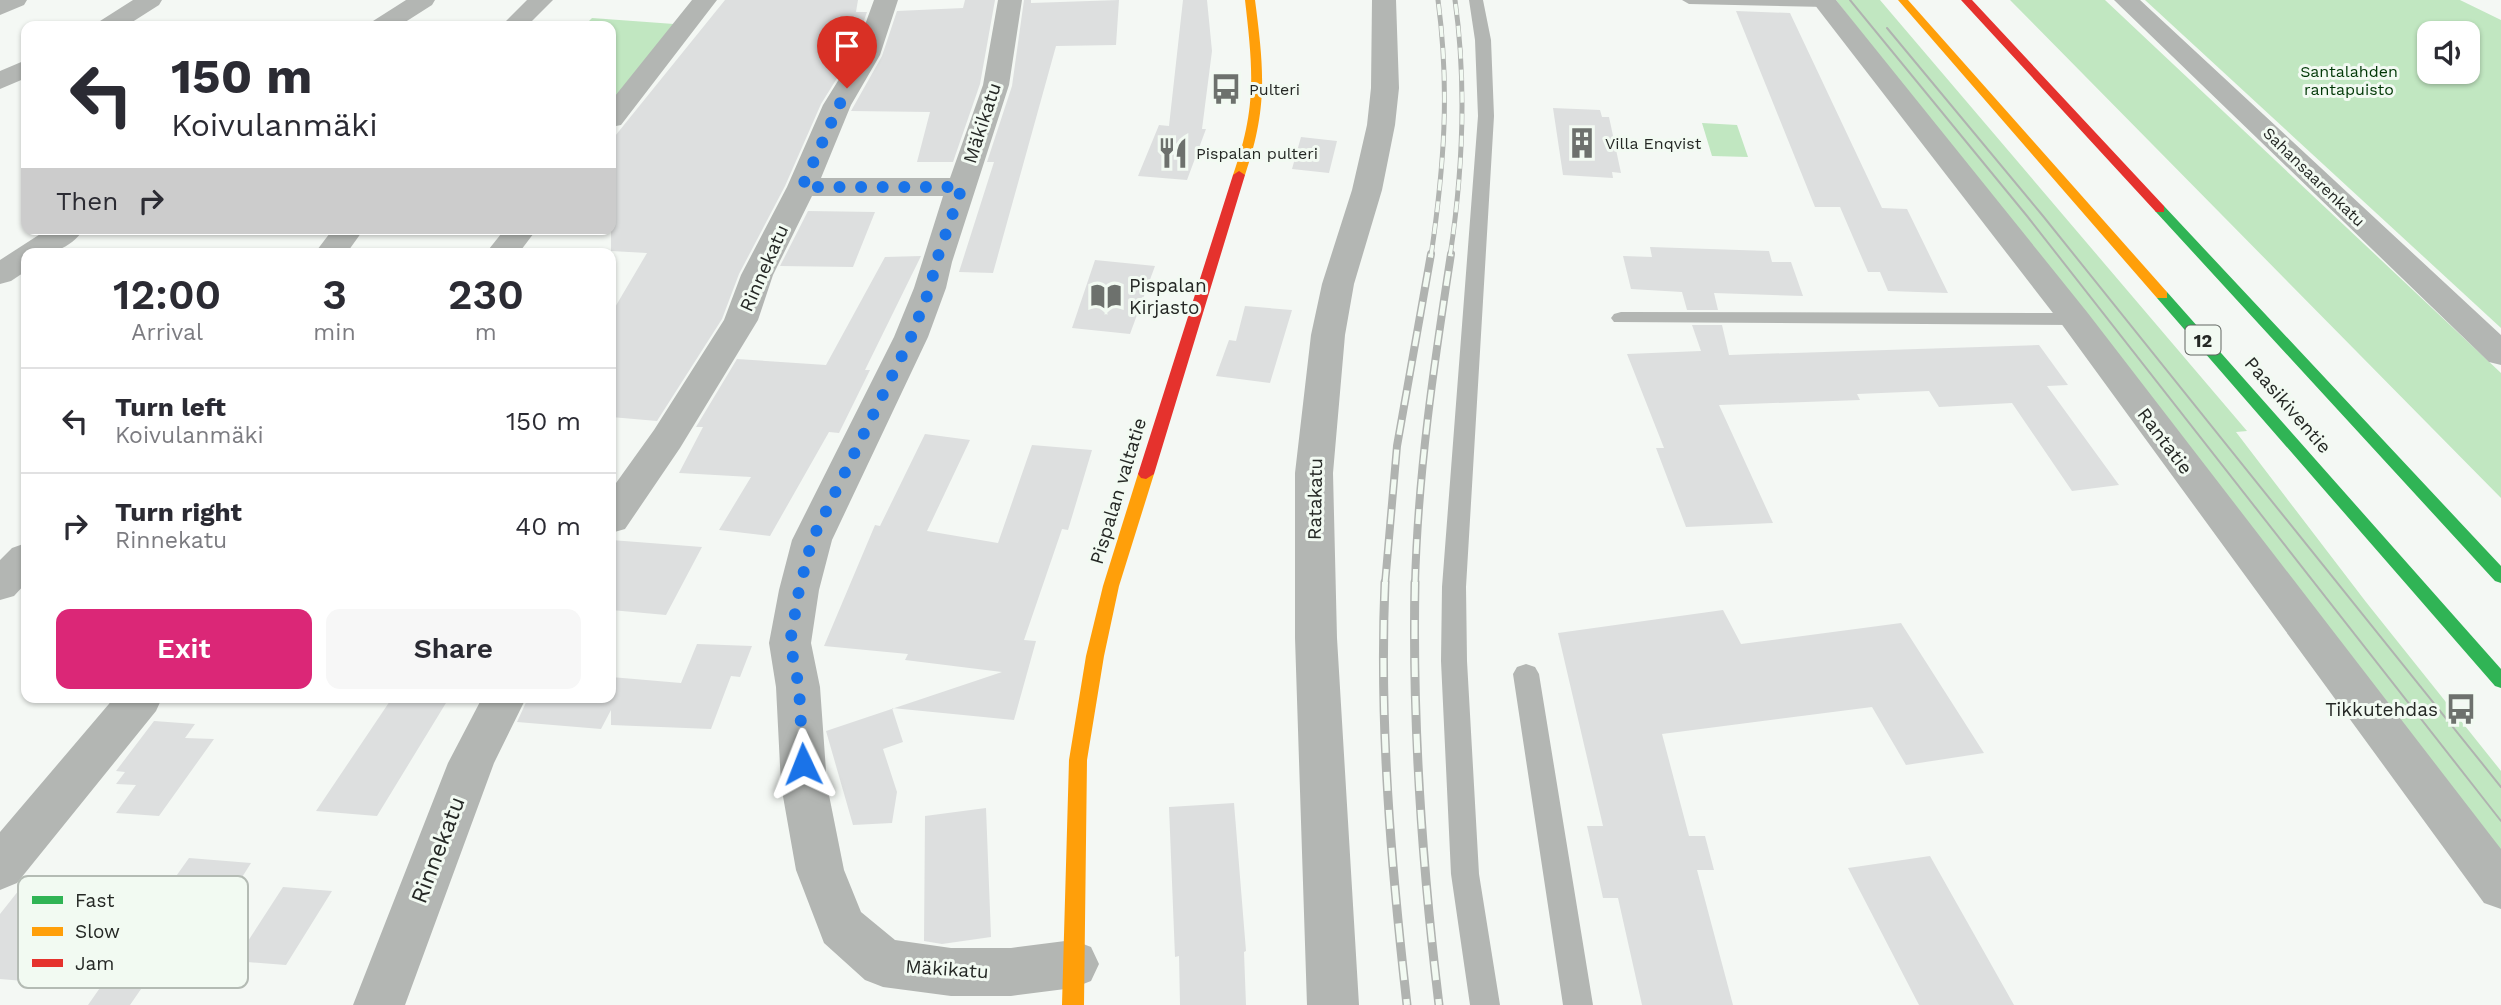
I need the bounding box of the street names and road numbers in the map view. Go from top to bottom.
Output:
street label: Mäkikatu [958,80,1006,166]
street label: Sahansaarenkatu [2259,124,2369,230]
street label: Rinnekatu [735,221,793,315]
road number: 12 [2186,326,2220,354]
street label: Paasikiventie [2240,352,2336,458]
street label: Rantatie [2133,403,2197,479]
street label: Pispalan valtatie [1085,415,1151,567]
street label: Ratakatu [1303,458,1327,540]
street label: Rinnekatu [405,793,471,907]
street label: Mäkikatu [905,955,989,983]

